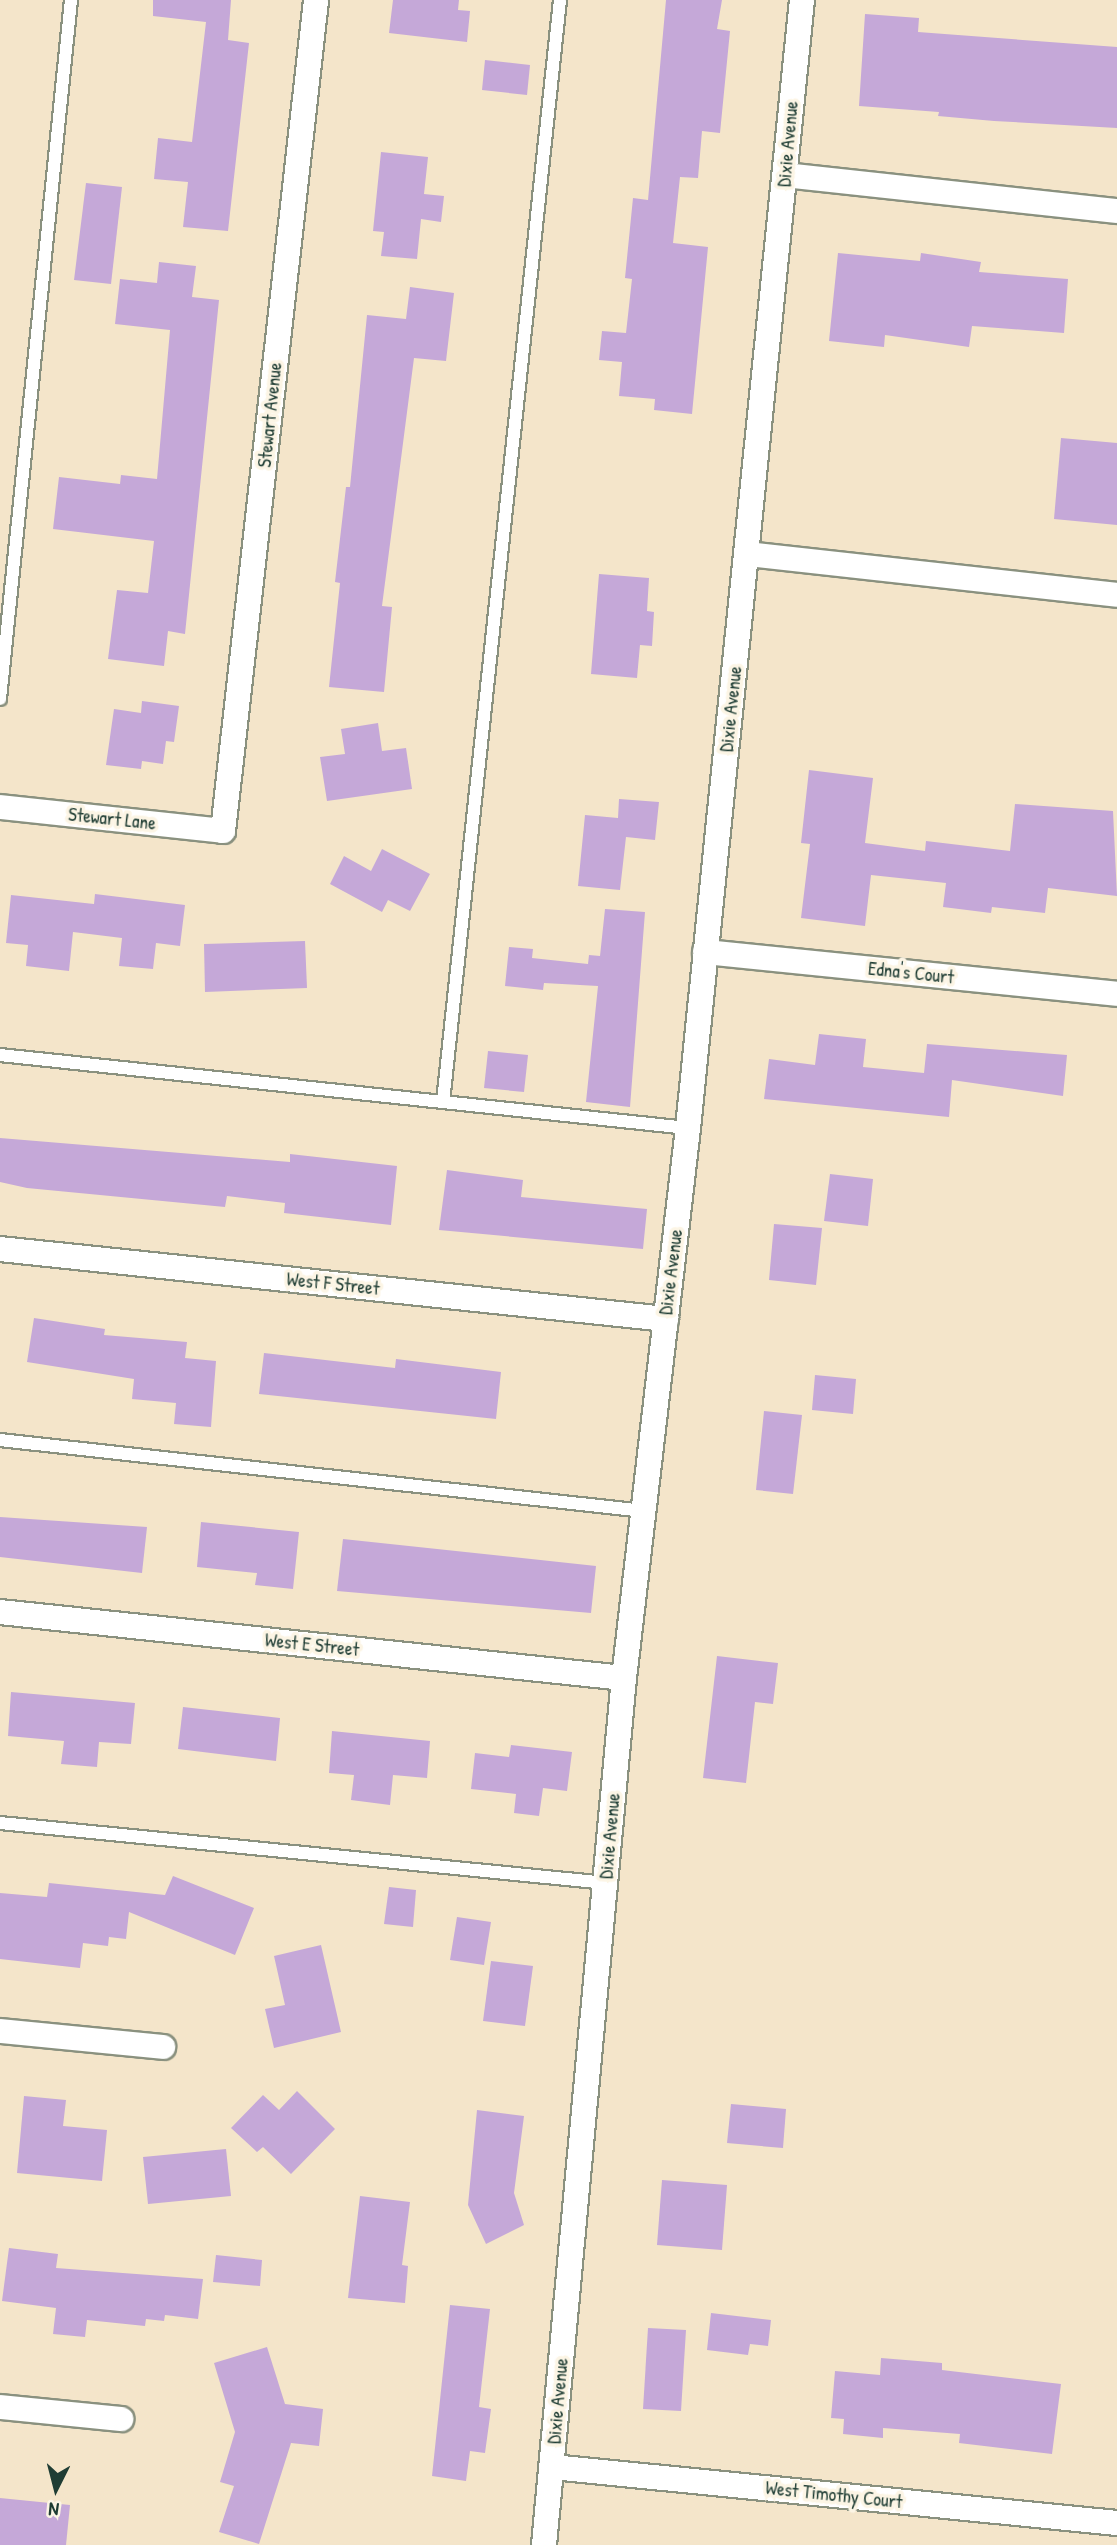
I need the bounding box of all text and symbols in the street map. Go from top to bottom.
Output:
street label: Dixie Avenue [773,100,803,188]
street label: Stewart Avenue [253,361,287,469]
street label: Dixie Avenue [715,665,747,753]
street label: Stewart Lane [67,803,157,835]
street label: Edna's Court [867,957,955,989]
street label: Dixie Avenue [654,1228,688,1316]
street label: West F Street [285,1268,381,1300]
street label: West E Street [264,1629,360,1661]
street label: Dixie Avenue [595,1792,625,1880]
street label: Dixie Avenue [543,2357,573,2445]
north arrow [21,2454,91,2524]
street label: West Timothy Court [764,2476,904,2514]
text: N [47,2496,60,2523]

